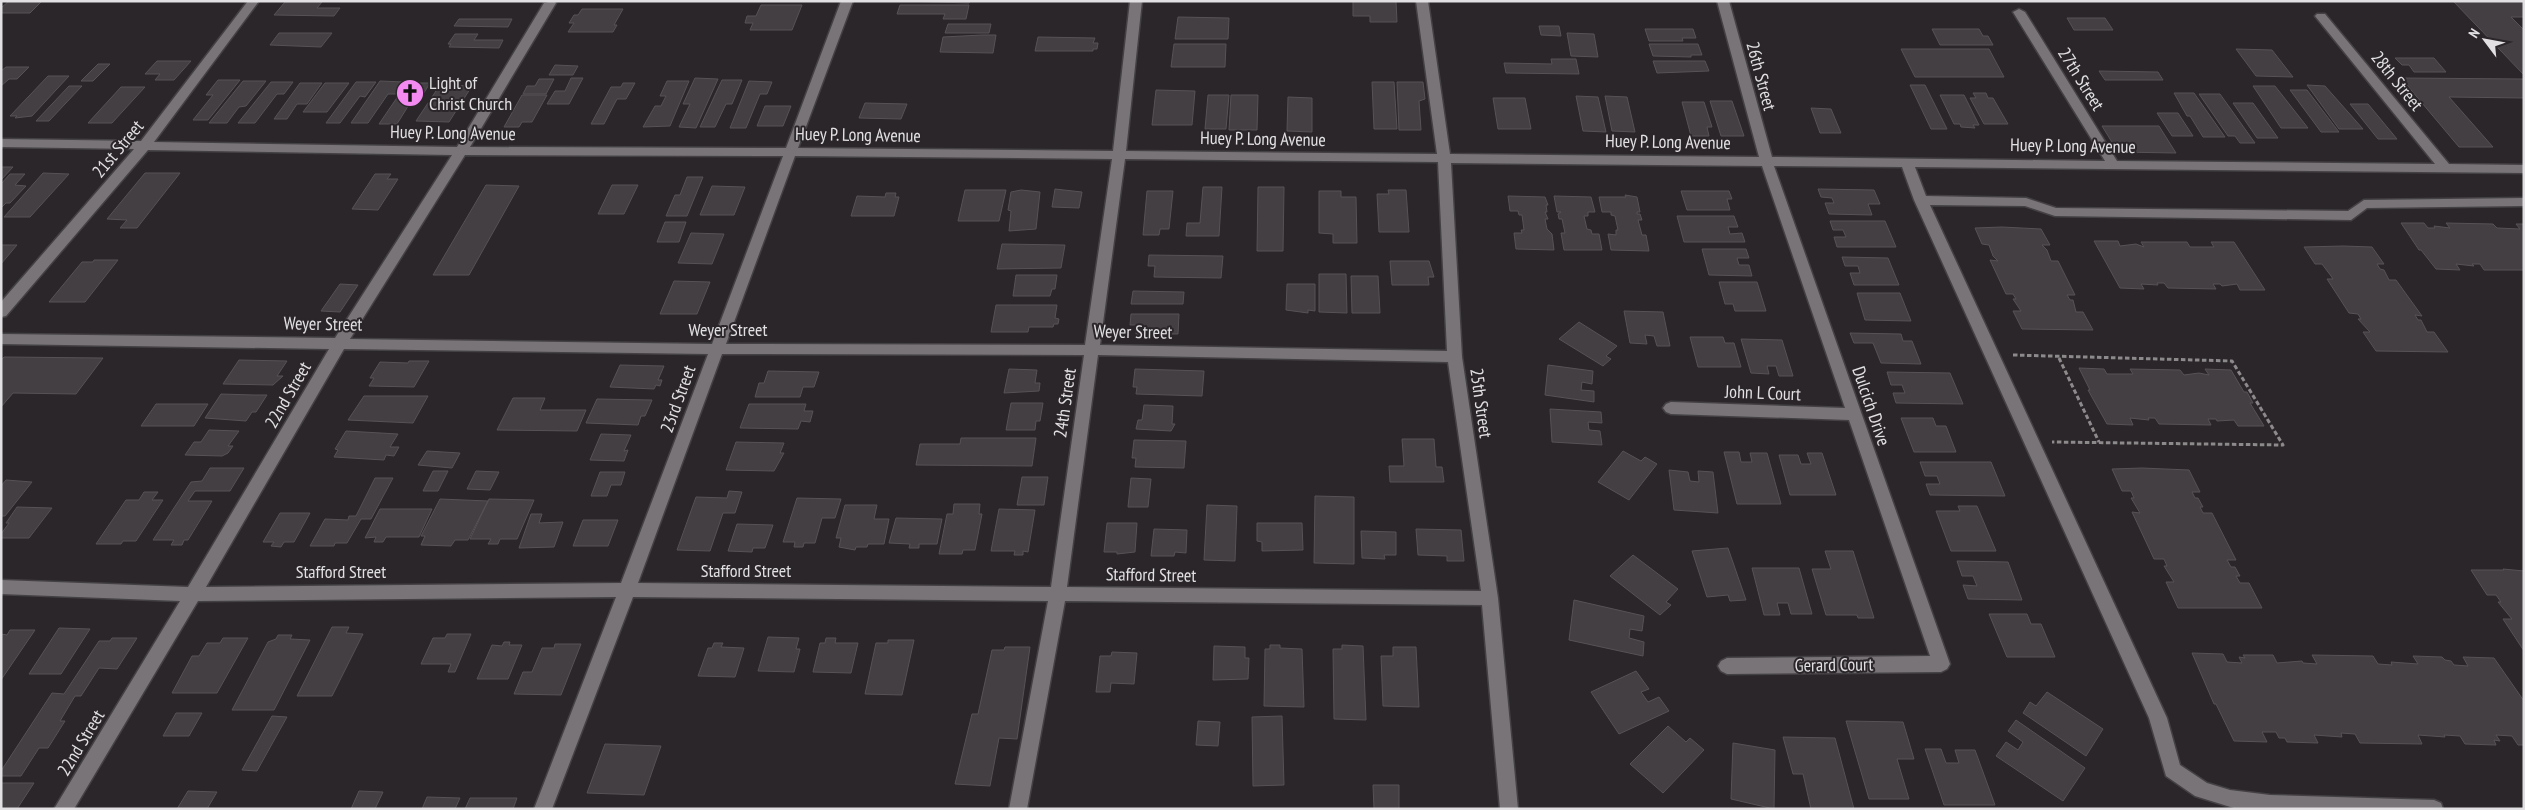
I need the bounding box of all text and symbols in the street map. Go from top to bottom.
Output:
north arrow [2460,15,2510,65]
text: N [2464,25,2484,41]
street label: 26th Street [1741,39,1782,113]
street label: 27th Street [2053,43,2110,115]
street label: 28th Street [2366,46,2428,115]
place label: Light of Christ Church [429,71,512,115]
church icon: Light of Christ Church [395,78,425,108]
street label: 21st Street [87,115,148,182]
street label: Huey P. Long Avenue [390,120,516,145]
street label: Huey P. Long Avenue [795,122,921,147]
street label: Huey P. Long Avenue [1200,126,1326,151]
street label: Huey P. Long Avenue [1605,129,1731,154]
street label: Huey P. Long Avenue [2010,133,2136,158]
street label: Weyer Street [283,311,363,336]
street label: Weyer Street [689,318,767,341]
street label: Weyer Street [1093,319,1173,344]
street label: 22nd Street [259,357,316,432]
street label: 23rd Street [655,362,700,436]
street label: Dulcich Drive [1847,363,1896,449]
street label: 24th Street [1048,367,1081,439]
street label: 25th Street [1465,367,1498,439]
street label: John L Court [1724,380,1801,405]
street label: Stafford Street [701,559,791,582]
street label: Stafford Street [296,560,386,583]
street label: Stafford Street [1106,562,1197,587]
street label: Gerard Court [1794,652,1874,677]
street label: 22nd Street [52,706,109,780]

